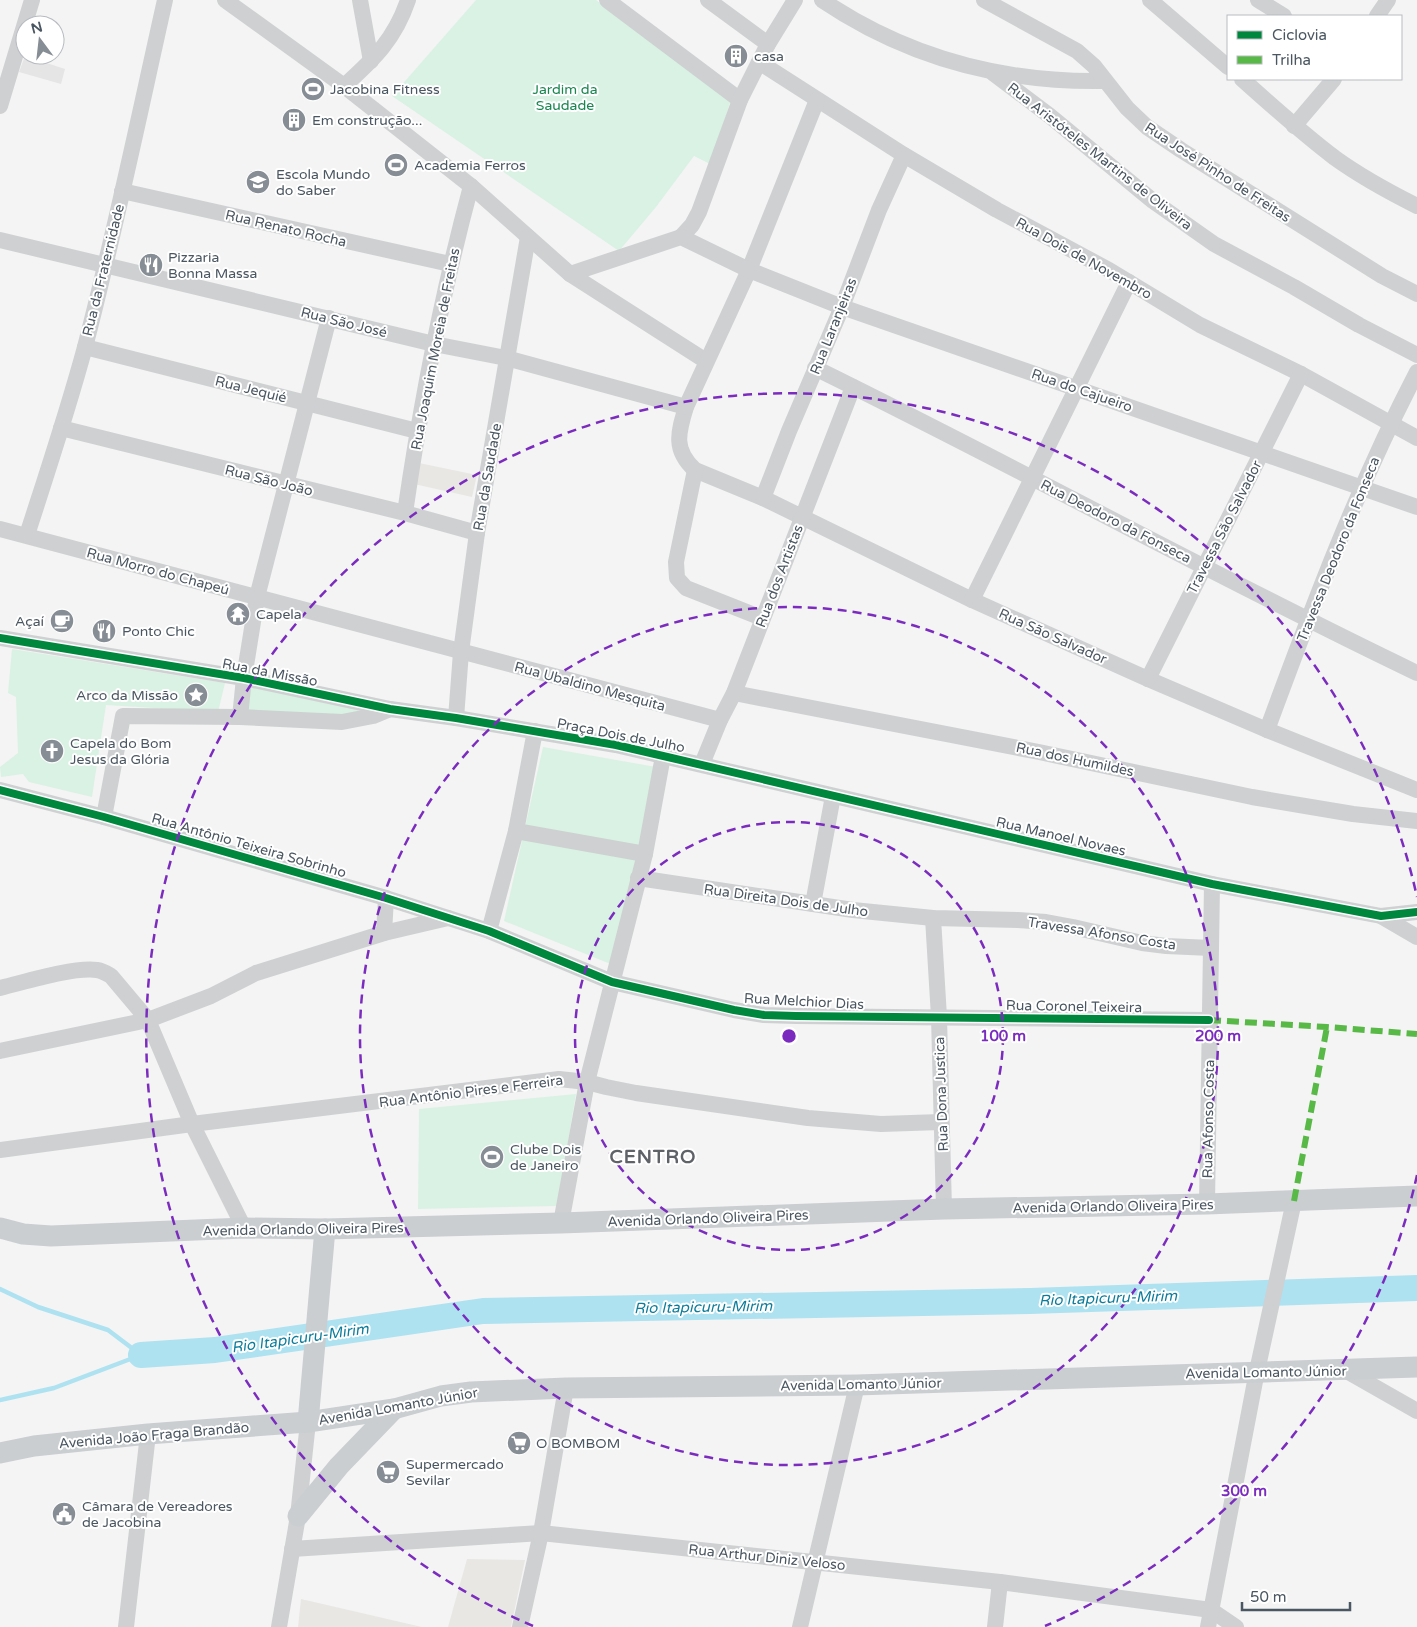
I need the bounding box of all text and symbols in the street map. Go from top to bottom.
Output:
north arrow [15,15,65,65]
legend [1227,15,1402,80]
text: N [29,18,44,38]
text: Ciclovia [1272,26,1327,44]
building icon: casa [723,43,749,69]
place label: casa [754,48,784,65]
text: Trilha [1272,51,1311,69]
sports icon: Jacobina Fitness [300,76,326,102]
street label: Rua Aristóteles Martins de Oliveira [1004,79,1195,234]
place label: Jacobina Fitness [330,81,440,98]
park label: Jardim da Saudade [532,81,598,114]
building icon: Em construção... [281,107,307,133]
place label: Em construção... [312,112,422,129]
street label: Rua José Pinho de Freitas [1142,119,1294,226]
sports icon: Academia Ferros [383,152,409,178]
place label: Academia Ferros [414,157,526,174]
place label: Escola Mundo do Saber [276,166,370,199]
school or university icon: Escola Mundo do Saber [245,169,271,195]
street label: Rua da Fraternidade [79,202,128,338]
street label: Rua Renato Rocha [224,206,348,251]
street label: Rua Dois de Novembro [1013,214,1155,303]
street label: Rua Joaquim Moreia de Freitas [408,246,463,451]
place label: Pizzaria Bonna Massa [168,249,257,282]
restaurant icon: Pizzaria Bonna Massa [138,252,164,278]
street label: Rua Laranjeiras [806,275,861,377]
street label: Rua São José [299,304,389,341]
street label: Rua do Cajueiro [1029,365,1135,416]
street label: Rua Jequié [213,372,289,407]
street label: Rua da Saudade [470,422,505,532]
street label: Travessa Deodoro da Fonseca [1294,454,1383,644]
street label: Travessa São Salvador [1183,457,1266,597]
street label: Rua São João [223,461,315,500]
street label: Rua Deodoro da Fonseca [1038,476,1194,567]
street label: Rua dos Artistas [752,522,807,630]
street label: Rua Morro do Chapeú [85,544,231,599]
temple icon: Capela [225,601,251,627]
street label: Rua São Salvador [996,605,1110,668]
place label: Capela [256,606,302,623]
cafe icon: Açaí [49,608,75,634]
place label: Açaí [15,613,45,630]
restaurant icon: Ponto Chic [91,618,117,644]
place label: Ponto Chic [122,623,195,640]
street label: Rua da Missão [221,655,319,690]
street label: Rua Ubaldino Mesquita [512,658,667,715]
place icon: Arco da Missão [183,682,209,708]
place label: Arco da Missão [76,687,178,704]
street label: Praça Dois de Julho [555,715,686,756]
place label: Capela do Bom Jesus da Glória [70,735,171,768]
church icon: Capela do Bom Jesus da Glória [39,738,65,764]
street label: Rua dos Humildes [1014,739,1136,780]
street label: Rua Antônio Teixeira Sobrinho [150,810,348,881]
street label: Rua Manoel Novaes [994,813,1128,860]
street label: Rua Direita Dois de Julho [703,881,869,920]
street label: Travessa Afonso Costa [1027,913,1177,954]
street label: Rua Melchior Dias [744,990,865,1013]
street label: Rua Coronel Teixeira [1006,997,1142,1016]
centre of rings [780,1027,798,1045]
text: 100 m [980,1027,1026,1045]
text: 200 m [1195,1027,1241,1045]
street label: Rua Dona Justica [931,1036,952,1152]
street label: Rua Afonso Costa [1199,1059,1218,1179]
street label: Rua Antônio Pires e Ferreira [378,1072,564,1111]
place label: Clube Dois de Janeiro [510,1141,581,1174]
sports icon: Clube Dois de Janeiro [479,1144,505,1170]
district label: CENTRO [609,1146,697,1168]
street label: Avenida Orlando Oliveira Pires [1012,1196,1214,1217]
street label: Avenida Orlando Oliveira Pires [607,1206,809,1231]
street label: Avenida Orlando Oliveira Pires [202,1219,404,1240]
water label: Rio Itapicuru-Mirim [1039,1287,1179,1309]
water label: Rio Itapicuru-Mirim [634,1297,774,1317]
water label: Rio Itapicuru-Mirim [230,1319,371,1357]
street label: Avenida Lomanto Júnior [1185,1363,1348,1382]
street label: Avenida Lomanto Júnior [780,1375,943,1394]
street label: Avenida Lomanto Júnior [317,1384,480,1429]
street label: Avenida João Fraga Brandão [58,1419,250,1452]
supermarket icon: O BOMBOM [506,1430,532,1456]
place label: O BOMBOM [536,1435,620,1452]
place label: Supermercado Sevilar [406,1456,504,1489]
supermarket icon: Supermercado Sevilar [375,1459,401,1485]
text: 300 m [1221,1482,1267,1500]
place label: Câmara de Vereadores de Jacobina [82,1498,233,1531]
public building icon: Câmara de Vereadores de Jacobina [51,1501,77,1527]
street label: Rua Arthur Diniz Veloso [688,1541,846,1574]
scale bar [1242,1580,1350,1612]
text: 50 m [1250,1588,1287,1606]

